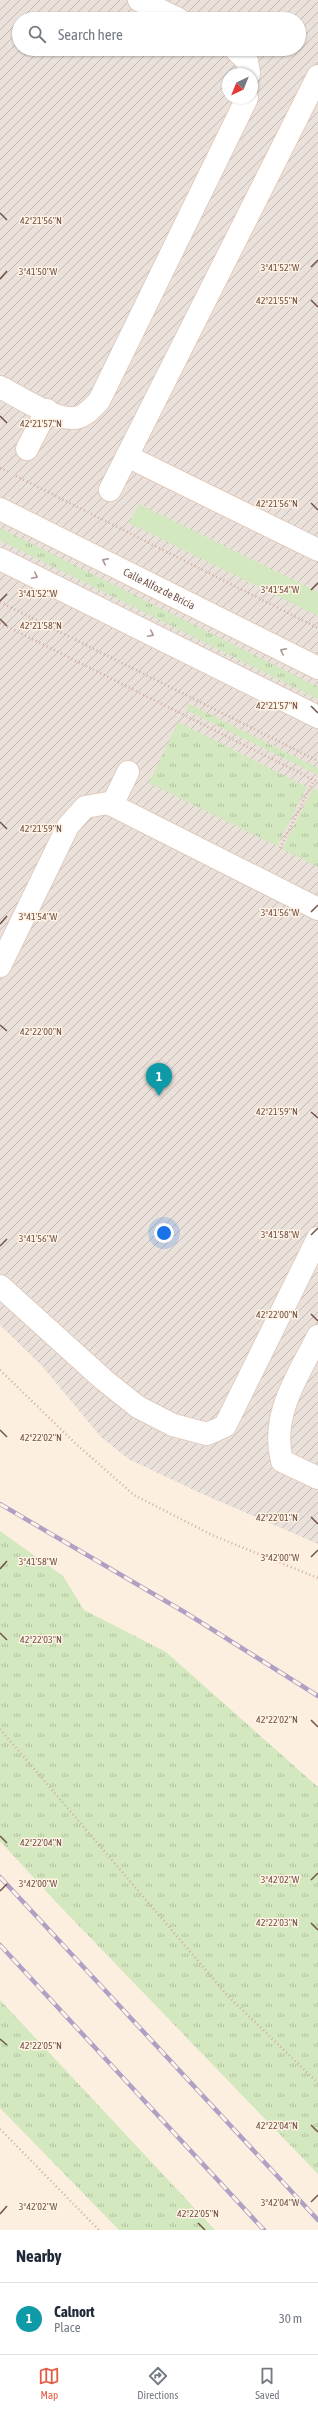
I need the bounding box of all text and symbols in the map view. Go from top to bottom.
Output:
search box [12,12,306,56]
icon: search [26,23,48,45]
text: Search here [58,26,123,43]
north arrow [222,68,258,104]
text: 42°21'56"N [20,215,62,226]
text: 3°41'52"W [261,262,300,273]
text: 3°41'50"W [19,266,58,277]
text: 42°21'55"N [256,295,298,306]
text: 42°21'57"N [20,418,62,429]
text: 42°21'56"N [256,498,298,509]
one-way arrow [101,558,109,565]
street label: Calle Alfoz de Bricia [121,566,197,612]
one-way arrow [31,571,38,579]
text: 3°41'54"W [261,584,300,595]
text: 3°41'52"W [19,588,58,599]
text: 42°21'58"N [20,620,62,631]
one-way arrow [147,629,155,637]
one-way arrow [280,648,287,655]
text: 42°21'57"N [256,700,298,711]
text: 42°21'59"N [20,823,62,834]
text: 3°41'56"W [261,907,300,918]
text: 3°41'54"W [19,911,58,922]
text: 42°22'00"N [20,1026,62,1037]
pin: 1 [146,1063,172,1096]
text: 42°21'59"N [256,1106,298,1117]
your location [154,1223,174,1243]
text: 3°41'58"W [261,1229,300,1240]
text: 3°41'56"W [19,1233,58,1244]
text: 42°22'00"N [256,1309,298,1320]
text: 42°22'02"N [20,1432,62,1443]
text: 42°22'01"N [256,1512,298,1523]
text: 3°42'00"W [261,1552,300,1563]
text: 3°41'58"W [19,1556,58,1567]
text: 42°22'03"N [20,1634,62,1645]
text: 42°22'02"N [256,1714,298,1725]
text: 42°22'04"N [20,1837,62,1848]
text: 3°42'02"W [261,1874,300,1885]
text: 3°42'00"W [19,1878,58,1889]
text: 42°22'03"N [256,1917,298,1928]
text: 42°22'05"N [20,2040,62,2051]
text: 42°22'04"N [256,2120,298,2131]
text: 3°42'04"W [261,2197,300,2208]
text: 3°42'02"W [19,2201,58,2212]
text: 42°22'05"N [177,2208,219,2219]
text: Nearby [16,2246,62,2266]
text: Calnort [54,2303,95,2320]
text: 1 [26,2311,32,2326]
text: 30 m [279,2311,302,2326]
text: Place [54,2320,81,2335]
tab: Map [38,2365,60,2401]
tab: Directions [137,2365,178,2401]
tab: Saved [255,2365,280,2401]

